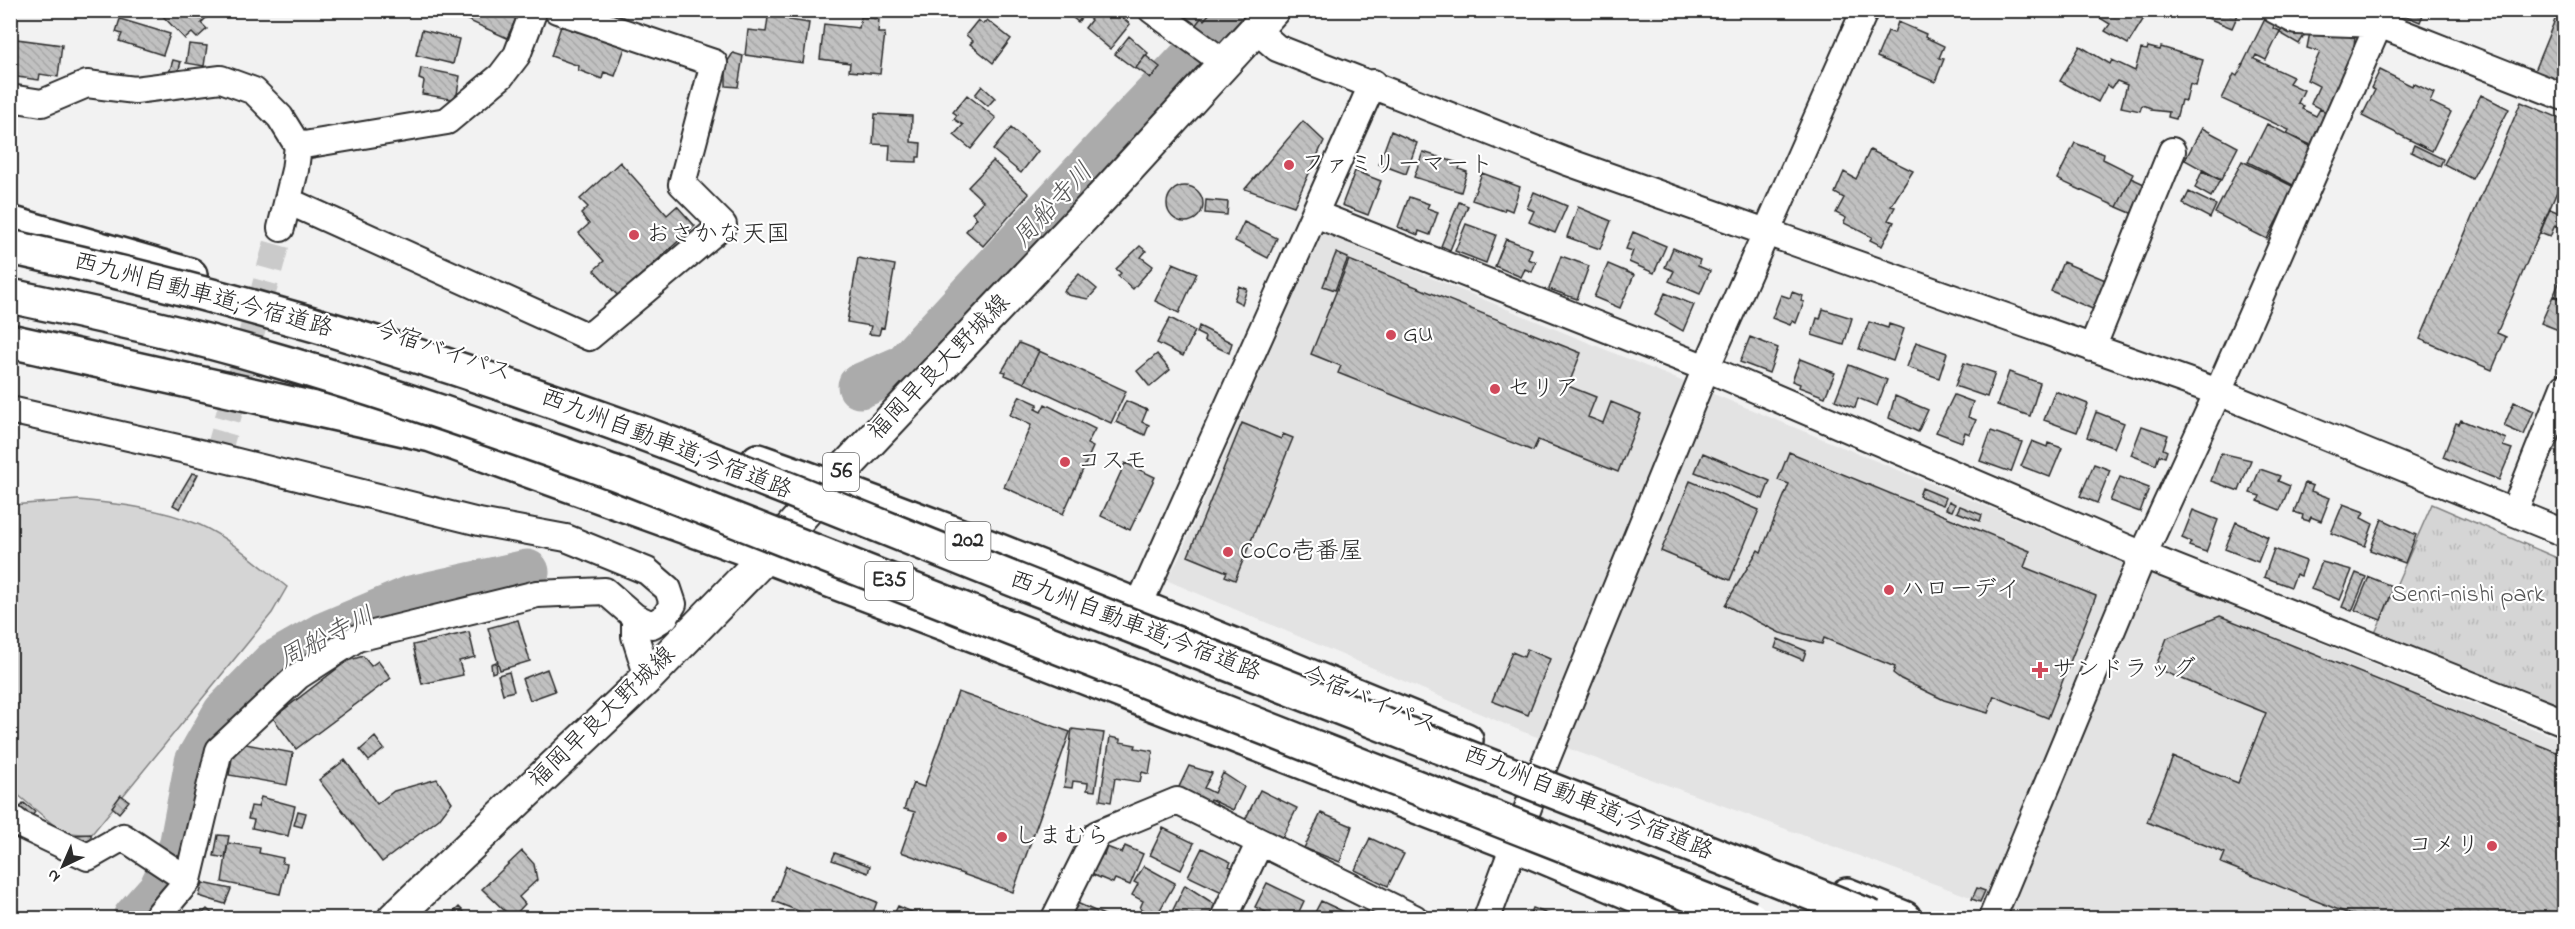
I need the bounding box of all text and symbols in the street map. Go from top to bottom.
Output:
place label: ファミリーマート [1301,148,1493,183]
water label: 周船寺川 [1005,155,1103,257]
marker: ファミリーマート [1282,158,1296,172]
place label: おさかな天国 [646,218,790,253]
marker: おさかな天国 [627,228,641,242]
street label: 西九州自動車道;今宿道路 [69,245,337,347]
street label: 福岡早良大野城線 [861,287,1019,449]
street label: 今宿バイパス [369,312,517,392]
place label: GU [1403,318,1433,353]
marker: GU [1384,328,1398,342]
place label: セリア [1507,372,1579,407]
street label: 西九州自動車道;今宿道路 [535,381,797,509]
marker: セリア [1488,382,1502,396]
place label: コスモ [1077,445,1148,480]
road number: 56 [823,453,859,491]
marker: コスモ [1058,455,1072,469]
road number: 202 [946,522,990,560]
place label: CoCo壱番屋 [1240,535,1363,570]
marker: CoCo壱番屋 [1221,545,1235,559]
road number: E35 [865,562,913,600]
street label: 西九州自動車道;今宿道路 [1004,563,1266,691]
place label: ハローデイ [1901,573,2020,608]
park label: Senri-nishi park [2392,578,2545,613]
marker: ハローデイ [1882,583,1896,597]
water label: 周船寺川 [272,598,382,680]
street label: 福岡早良大野城線 [522,639,684,797]
place label: サンドラッグ [2052,653,2196,688]
street label: 今宿バイパス [1296,658,1442,744]
marker: サンドラッグ [2033,663,2047,677]
street label: 西九州自動車道;今宿道路 [1458,738,1718,870]
place label: しまむら [1014,820,1110,855]
place label: コメリ [2408,829,2480,864]
marker: しまむら [995,830,1009,844]
north arrow [33,836,93,896]
marker: コメリ [2485,839,2499,853]
text: N [42,863,66,888]

